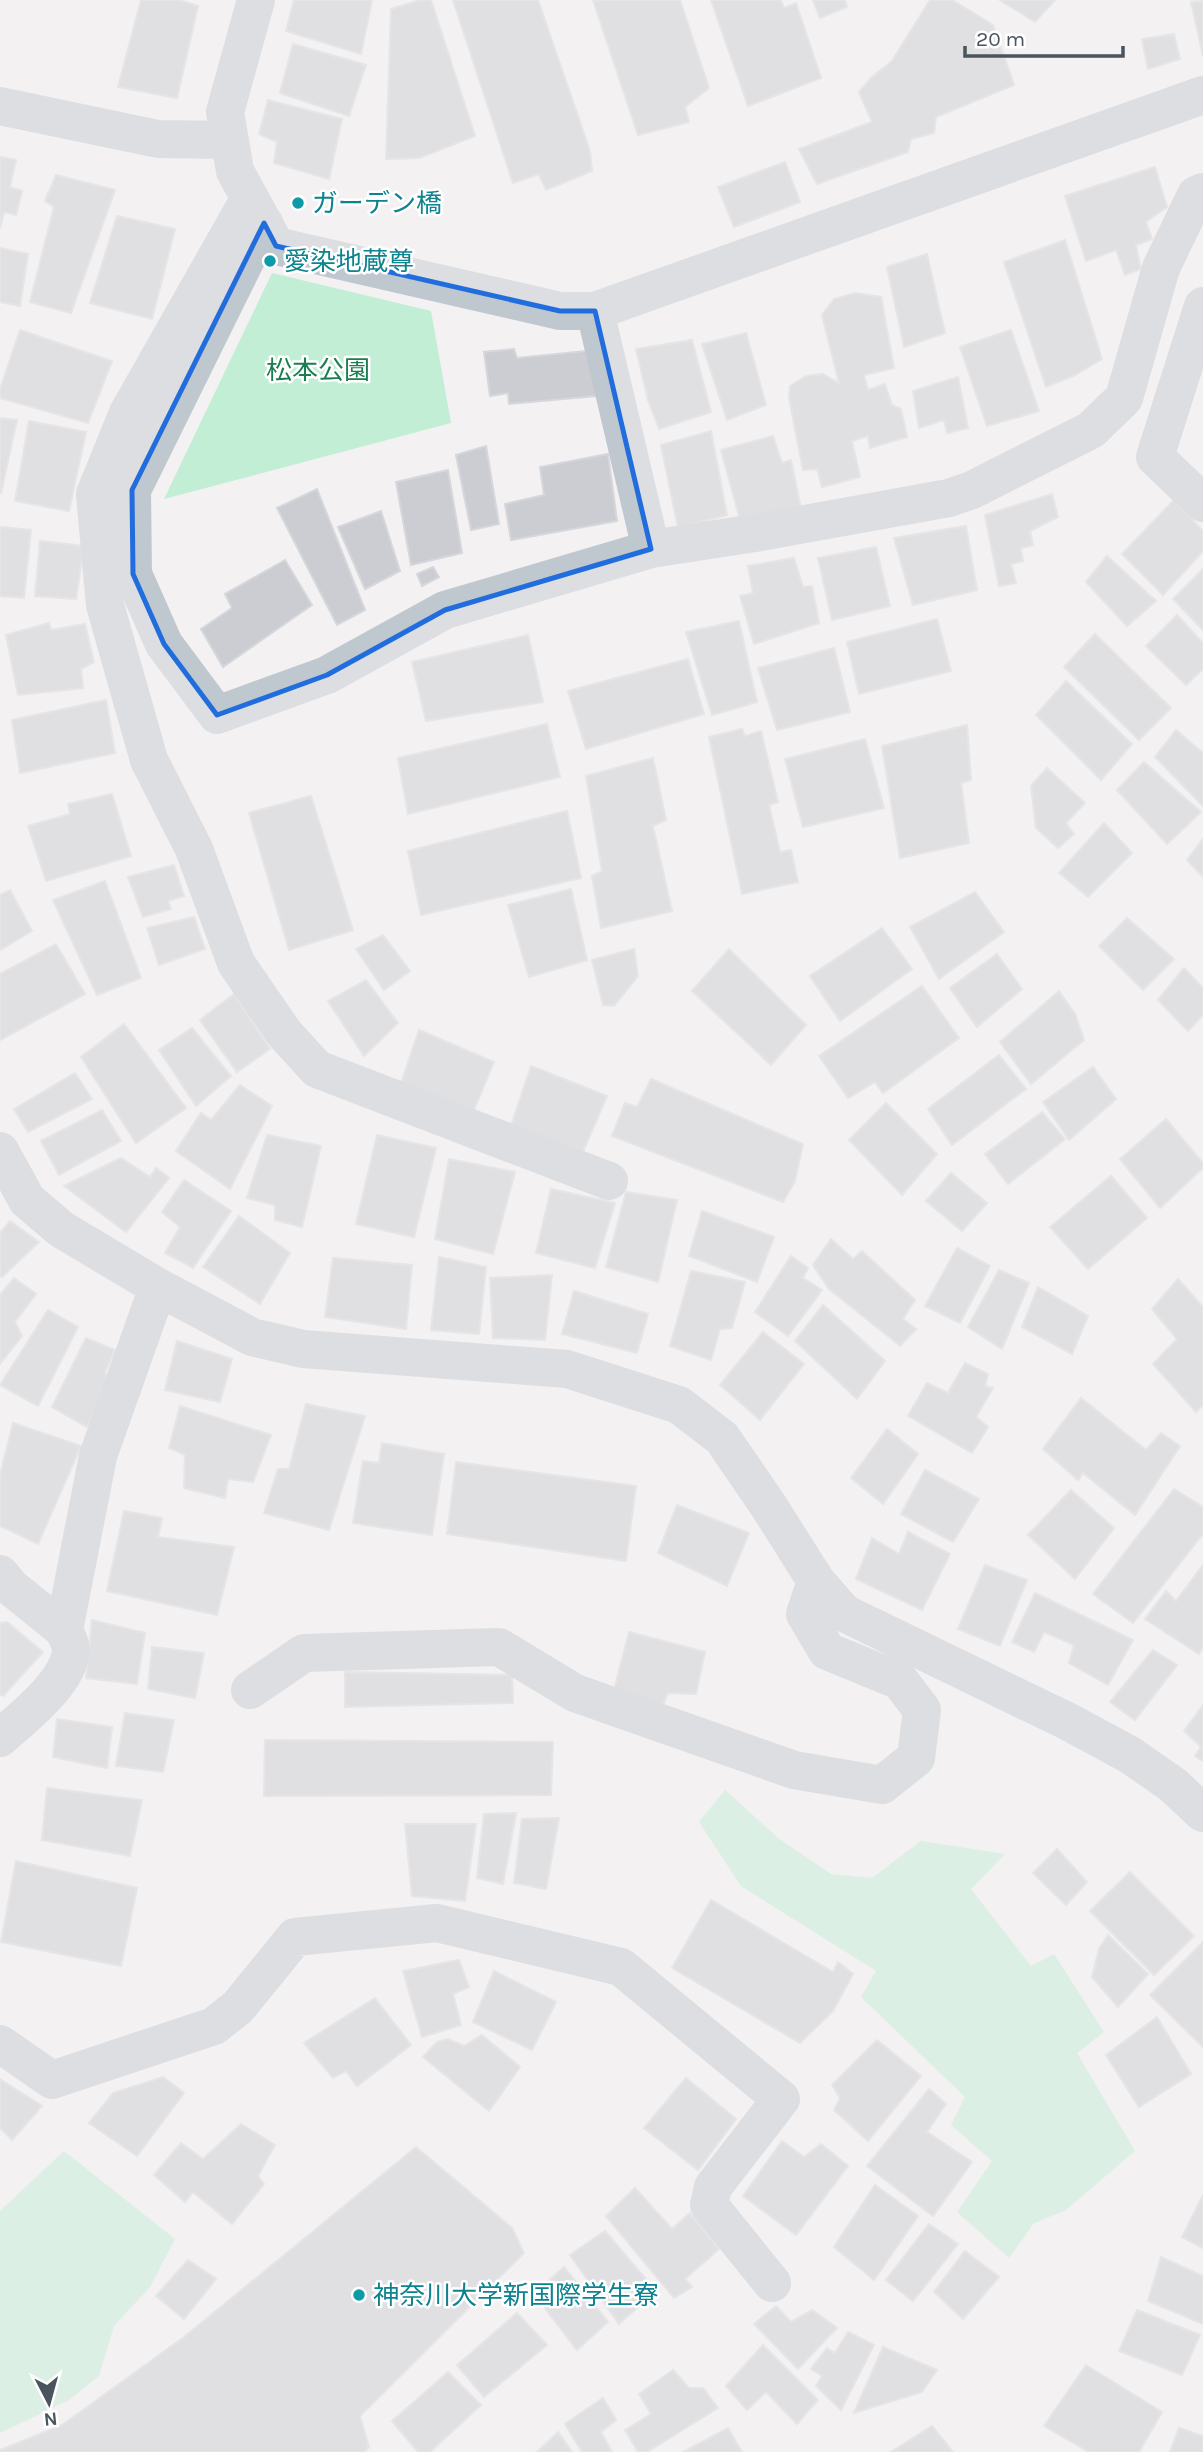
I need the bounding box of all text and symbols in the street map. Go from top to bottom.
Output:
scale bar [965,14,1122,58]
text: 20 m [976,27,1025,51]
place label: ガーデン橋 [312,188,442,219]
marker: ガーデン橋 [290,195,306,211]
place label: 愛染地蔵尊 [284,246,414,277]
marker: 愛染地蔵尊 [262,253,278,269]
park label: 松本公園 [266,355,370,386]
place label: 神奈川大学新国際学生寮 [373,2280,659,2311]
marker: 神奈川大学新国際学生寮 [351,2287,367,2303]
north arrow [14,2368,84,2438]
text: N [43,2407,59,2431]

